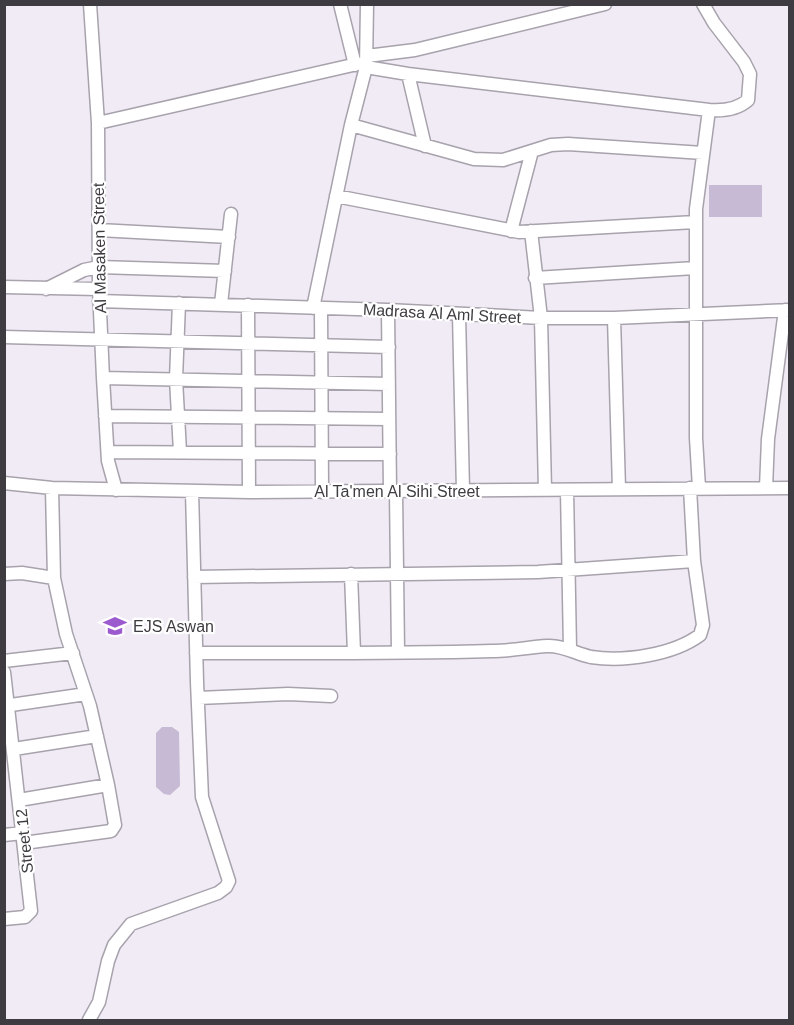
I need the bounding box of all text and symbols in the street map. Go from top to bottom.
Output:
street label: Al Masaken Street [90,182,109,313]
street label: Madrasa Al Aml Street [362,301,522,326]
street label: Al Ta'men Al Sihi Street [314,483,480,500]
school or university icon: EJS Aswan [102,613,128,639]
place label: EJS Aswan [133,618,214,635]
street label: Street 12 [13,808,36,874]

